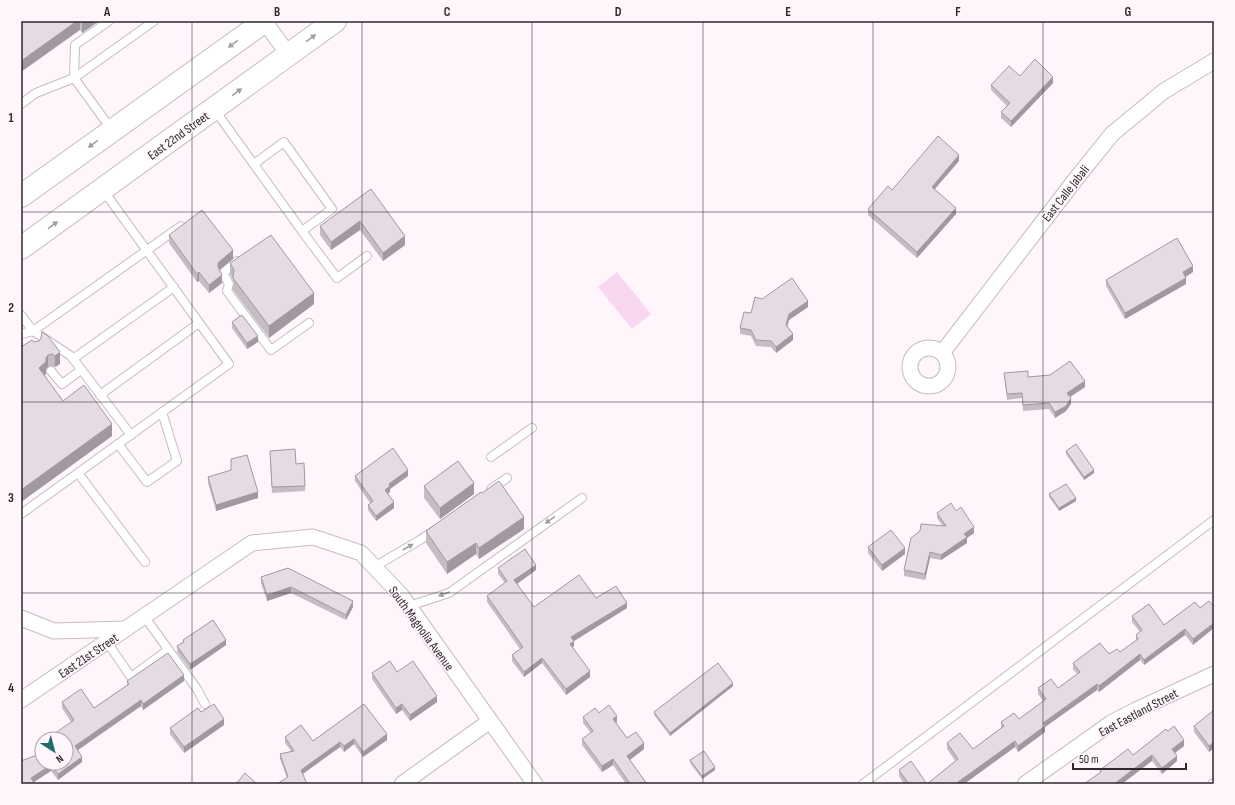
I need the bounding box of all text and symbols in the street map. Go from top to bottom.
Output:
text: A [103,4,111,20]
text: B [274,4,280,20]
text: C [444,4,451,20]
text: D [615,4,622,20]
text: E [785,4,791,20]
text: F [955,4,961,20]
text: G [1125,4,1132,20]
one-way arrow [306,34,317,42]
one-way arrow [228,40,238,48]
one-way arrow [232,88,242,96]
street label: East 22nd Street [145,108,212,163]
text: 1 [8,110,14,126]
one-way arrow [88,140,99,148]
street label: East Calle Jabali [1039,162,1093,225]
one-way arrow [47,221,58,230]
text: 2 [8,300,14,316]
text: 3 [8,490,14,506]
one-way arrow [545,516,556,525]
one-way arrow [402,544,414,551]
street label: South Magnolia Avenue [385,583,457,674]
one-way arrow [437,592,449,598]
street label: East 21st Street [56,630,122,682]
text: 4 [8,680,14,696]
street label: East Eastland Street [1096,685,1181,741]
north arrow [34,731,74,771]
scale bar [1073,745,1186,771]
text: N [53,752,66,766]
text: 50 m [1079,752,1099,767]

